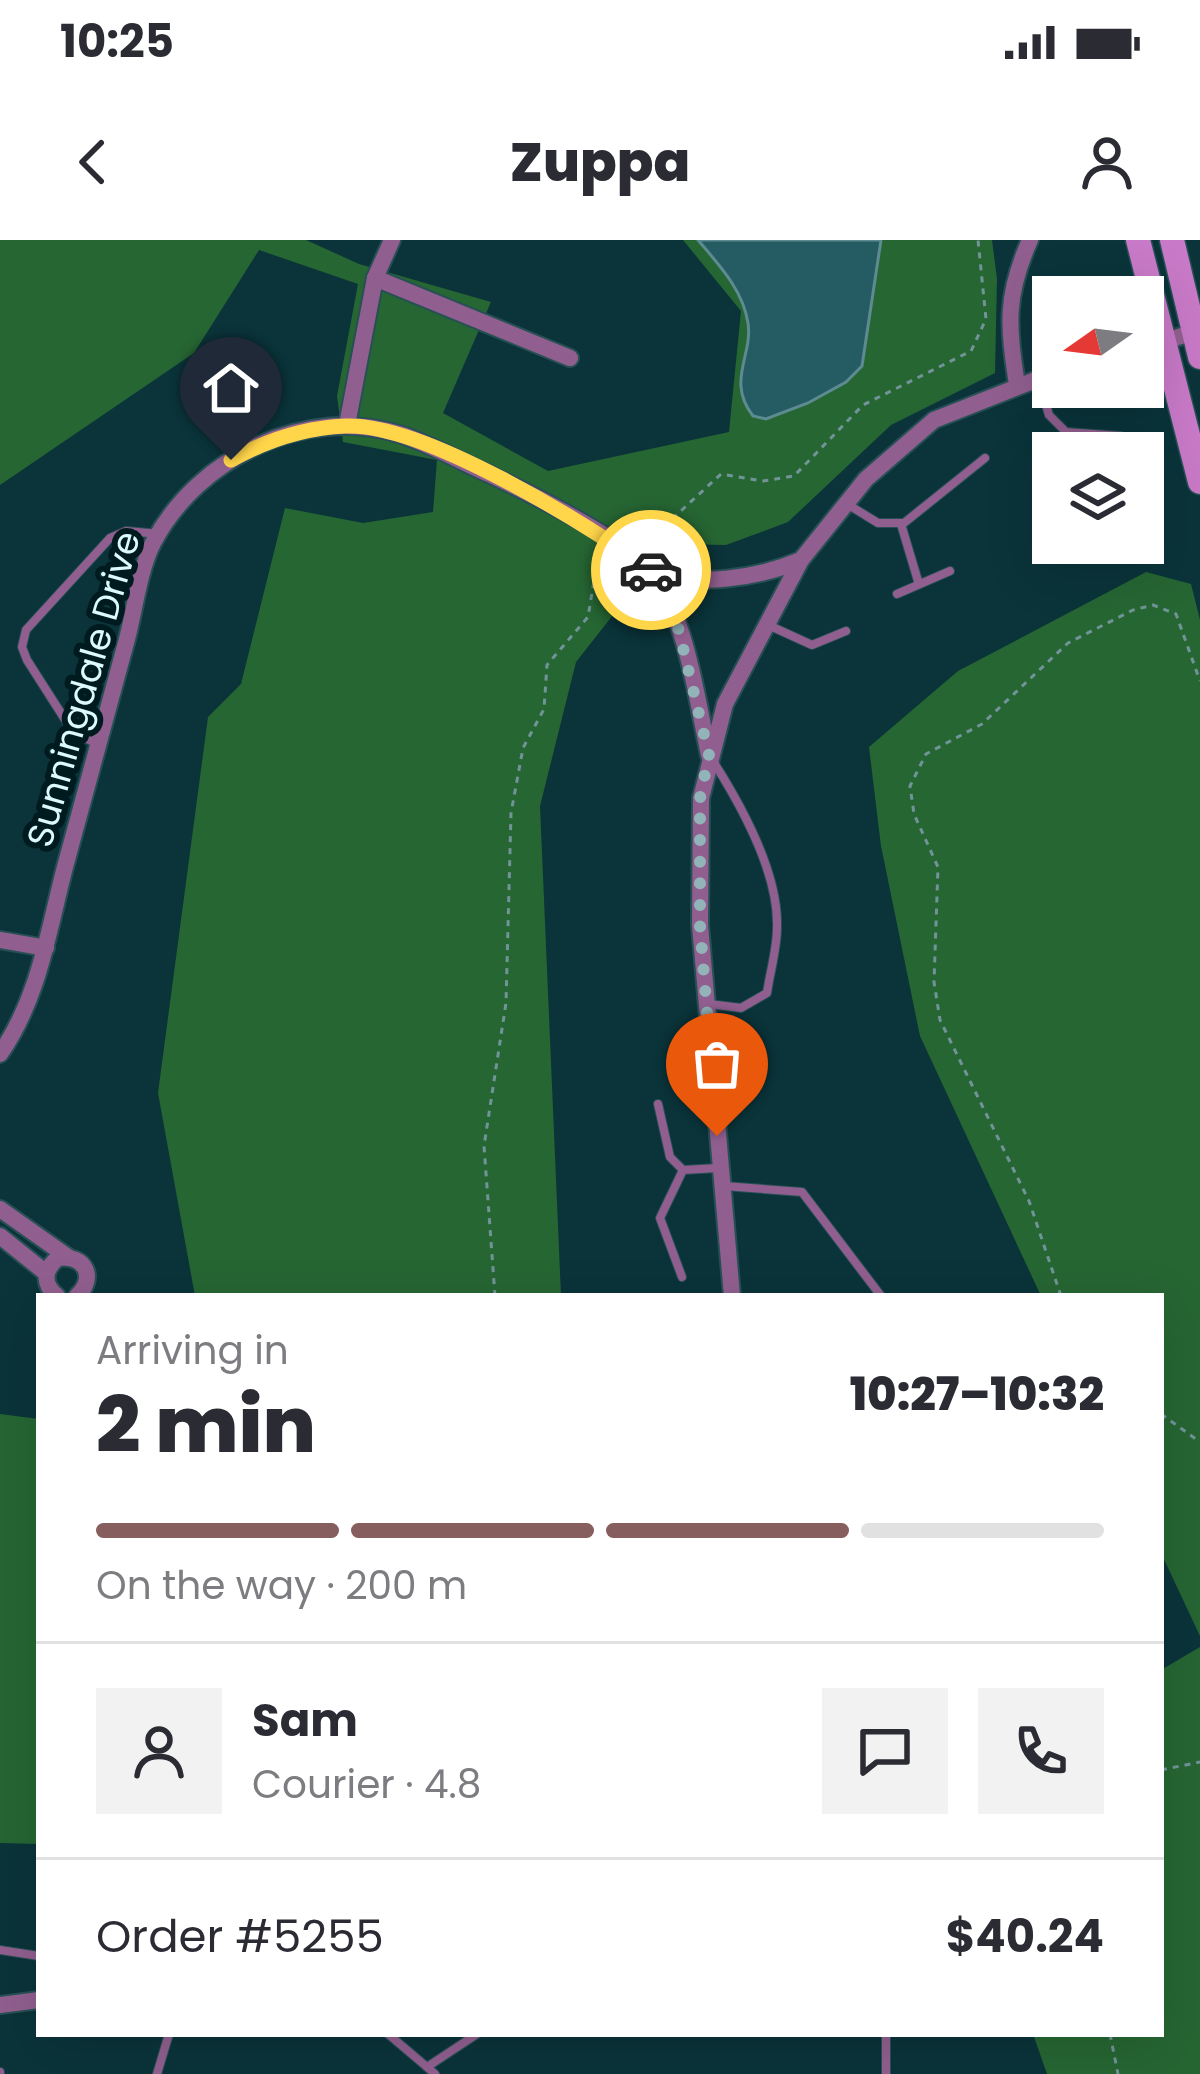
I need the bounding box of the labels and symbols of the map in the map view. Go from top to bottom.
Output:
north arrow [1032,276,1164,408]
pin [180,337,282,460]
courier [591,510,711,630]
street label: Sunningdale Drive [14,525,153,853]
pin [666,1013,768,1136]

